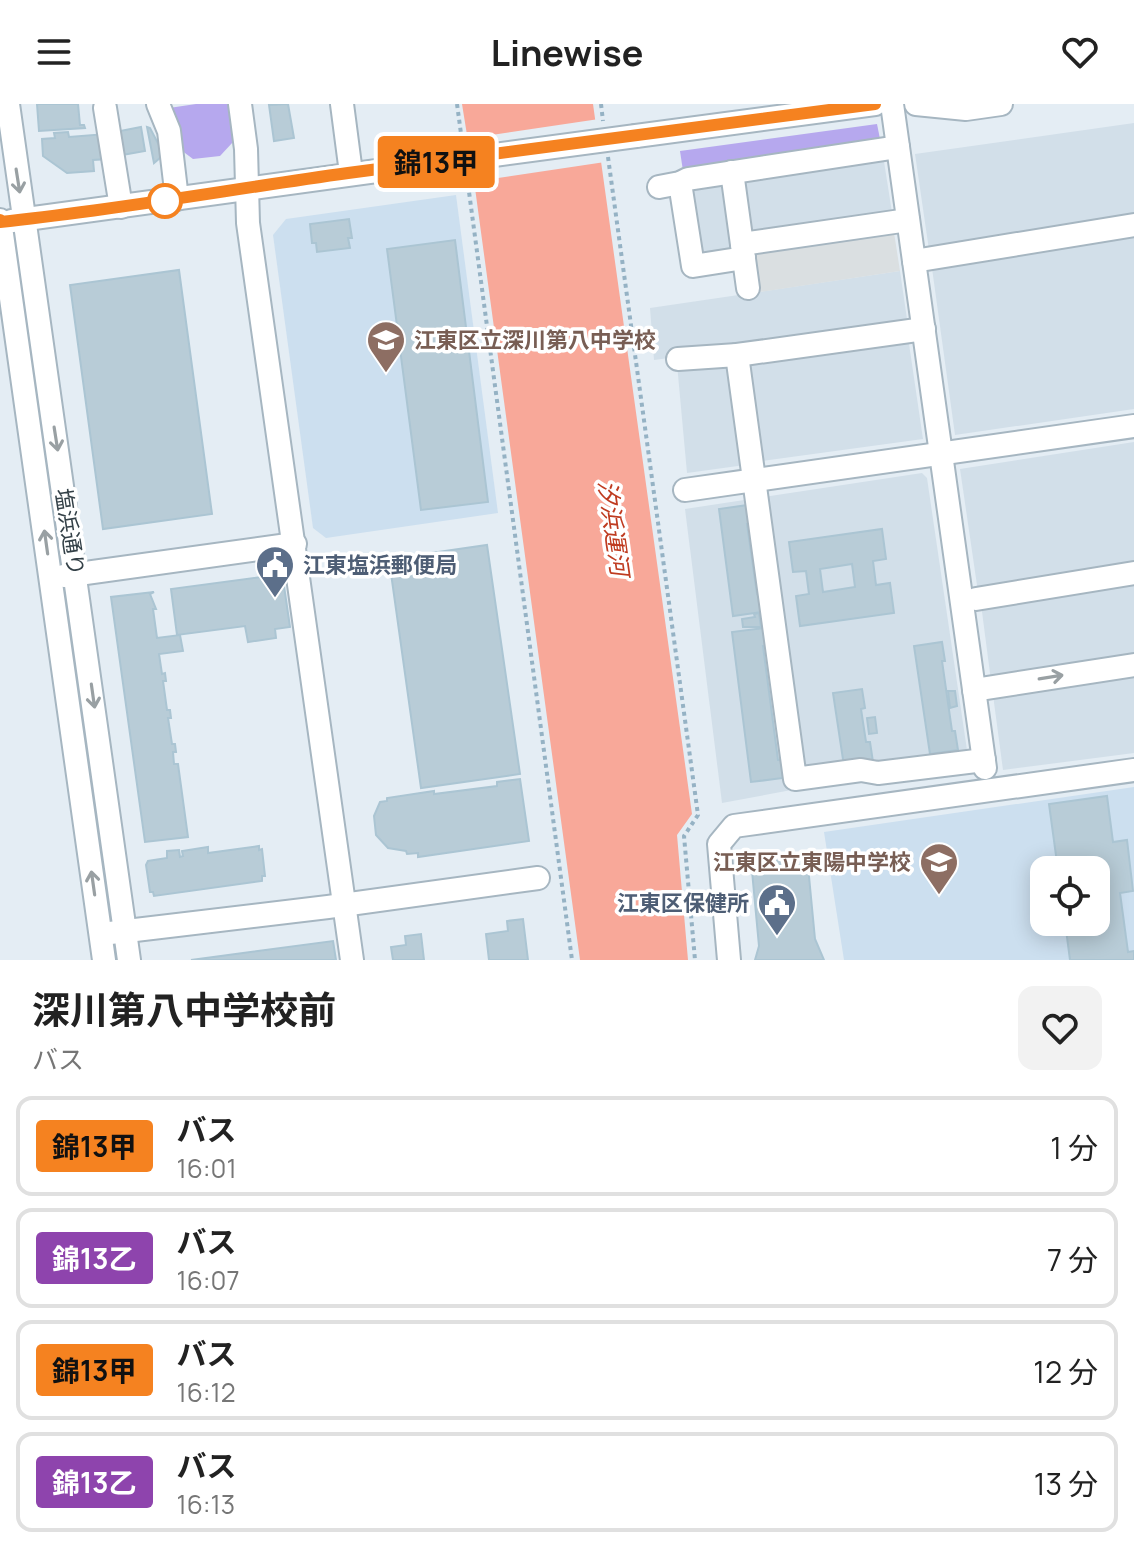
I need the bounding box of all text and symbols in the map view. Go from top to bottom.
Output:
text: Linewise [491,28,643,77]
icon: menu [32,30,76,74]
icon: heart [1058,30,1102,74]
line badge: 錦13甲 [380,136,492,188]
text: 錦13甲 [394,143,478,181]
one-way arrow [11,168,26,194]
unlabelled marker [148,184,182,218]
school or university icon: 江東区立深川第八中学校 [365,319,407,374]
place label: 江東区立深川第八中学校 [414,325,656,355]
one-way arrow [49,425,64,451]
water label: 汐浜運河 [591,478,638,582]
street label: 塩浜通り [48,486,92,578]
one-way arrow [38,530,53,555]
public building icon: 江東塩浜郵便局 [254,544,296,599]
place label: 江東塩浜郵便局 [303,550,457,580]
one-way arrow [1038,669,1064,684]
one-way arrow [86,683,101,708]
school or university icon: 江東区立東陽中学校 [918,841,960,896]
place label: 江東区立東陽中学校 [713,847,911,877]
map controls [1030,856,1110,936]
button: locate [1030,856,1110,936]
one-way arrow [85,871,100,896]
public building icon: 江東区保健所 [756,882,798,937]
place label: 江東区保健所 [617,888,749,918]
text: 深川第八中学校前 [32,983,336,1035]
button: heart [1018,986,1102,1070]
text: バス [32,1041,84,1077]
text: バス [177,1109,237,1150]
text: 錦13甲 [52,1127,137,1165]
text: 1 分 [1050,1127,1098,1168]
text: 16:01 [177,1150,237,1186]
text: バス [177,1221,237,1262]
text: 錦13乙 [52,1239,137,1277]
text: 7 分 [1047,1239,1098,1280]
text: 16:07 [177,1262,240,1298]
text: バス [177,1333,237,1374]
text: 錦13甲 [52,1351,137,1389]
text: 12 分 [1033,1351,1098,1392]
text: 16:12 [177,1374,236,1410]
text: バス [177,1445,237,1486]
text: 錦13乙 [52,1463,137,1501]
text: 13 分 [1034,1463,1098,1504]
text: 16:13 [177,1486,235,1522]

